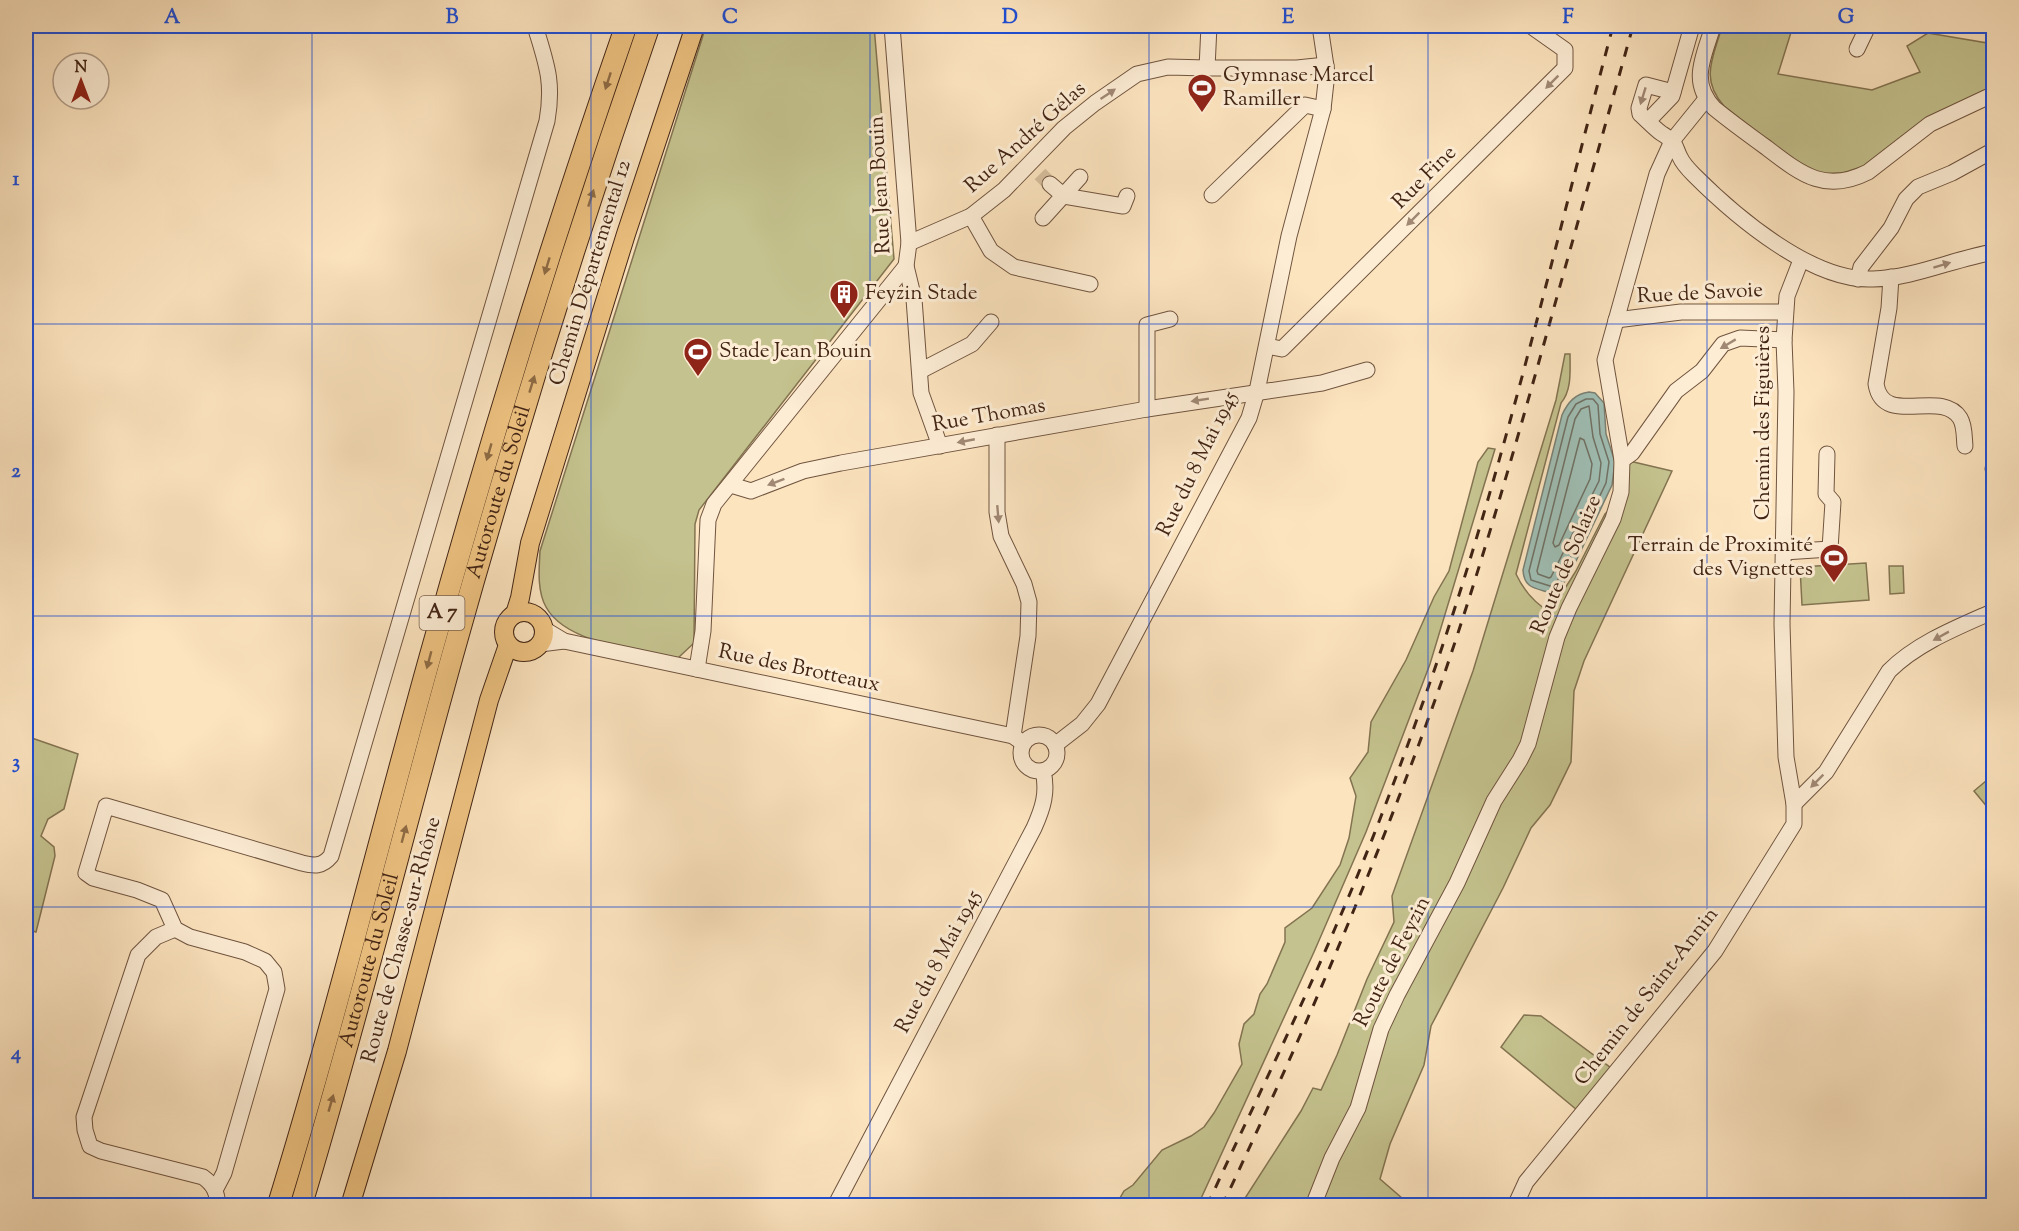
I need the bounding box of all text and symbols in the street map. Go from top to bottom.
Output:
text: A [164,4,181,33]
text: B [446,4,459,33]
text: C [722,4,738,33]
text: D [1002,4,1018,33]
text: E [1282,4,1295,33]
text: F [1562,4,1574,33]
text: G [1838,4,1855,33]
north arrow [51,51,111,111]
text: N [75,57,88,80]
place label: Gymnase Marcel Ramiller [1223,61,1374,115]
one-way arrow [602,72,612,90]
sports icon: Gymnase Marcel Ramiller [1186,72,1218,114]
one-way arrow [1545,74,1559,88]
street label: Rue André Gélas [959,75,1093,201]
one-way arrow [1638,87,1647,105]
one-way arrow [1100,88,1116,100]
street label: Rue Jean Bouin [862,115,900,255]
street label: Rue Fine [1386,139,1464,217]
street label: Chemin Départemental 12 [542,156,640,389]
text: 1 [13,166,20,195]
one-way arrow [587,189,597,207]
one-way arrow [1406,212,1421,226]
one-way arrow [542,257,551,275]
one-way arrow [1933,260,1951,269]
street label: Rue de Savoie [1636,276,1764,312]
building icon: Feyzin Stade [828,278,860,320]
place label: Feyzin Stade [865,279,978,309]
street label: Chemin des Figuières [1749,326,1779,520]
sports icon: Stade Jean Bouin [682,336,714,378]
place label: Stade Jean Bouin [719,337,872,367]
one-way arrow [1719,339,1736,350]
one-way arrow [528,375,537,393]
street label: Rue du 8 Mai 1945 [1150,386,1246,542]
street label: Rue Thomas [930,391,1048,441]
one-way arrow [1190,396,1209,405]
street label: Autoroute du Soleil [460,402,540,582]
one-way arrow [956,437,975,446]
one-way arrow [484,444,493,462]
text: 2 [11,458,21,487]
one-way arrow [767,478,785,487]
street label: Route de Solaize [1524,491,1610,639]
one-way arrow [993,505,1003,524]
place label: Terrain de Proximité des Vignettes [1628,531,1813,585]
sports icon: Terrain de Proximité des Vignettes [1818,542,1850,584]
road number: A 7 [420,596,464,630]
one-way arrow [1932,631,1949,641]
street label: Rue des Brotteaux [715,637,883,701]
one-way arrow [424,651,433,669]
text: 3 [12,749,20,778]
one-way arrow [1810,774,1824,788]
street label: Route de Chasse-sur-Rhône [355,814,449,1066]
one-way arrow [400,824,409,842]
street label: Autoroute du Soleil [332,870,408,1051]
street label: Rue du 8 Mai 1945 [889,885,989,1039]
street label: Route de Feyzin [1347,891,1439,1033]
street label: Chemin de Saint-Annin [1568,902,1726,1092]
text: 4 [10,1040,21,1069]
one-way arrow [327,1094,336,1112]

